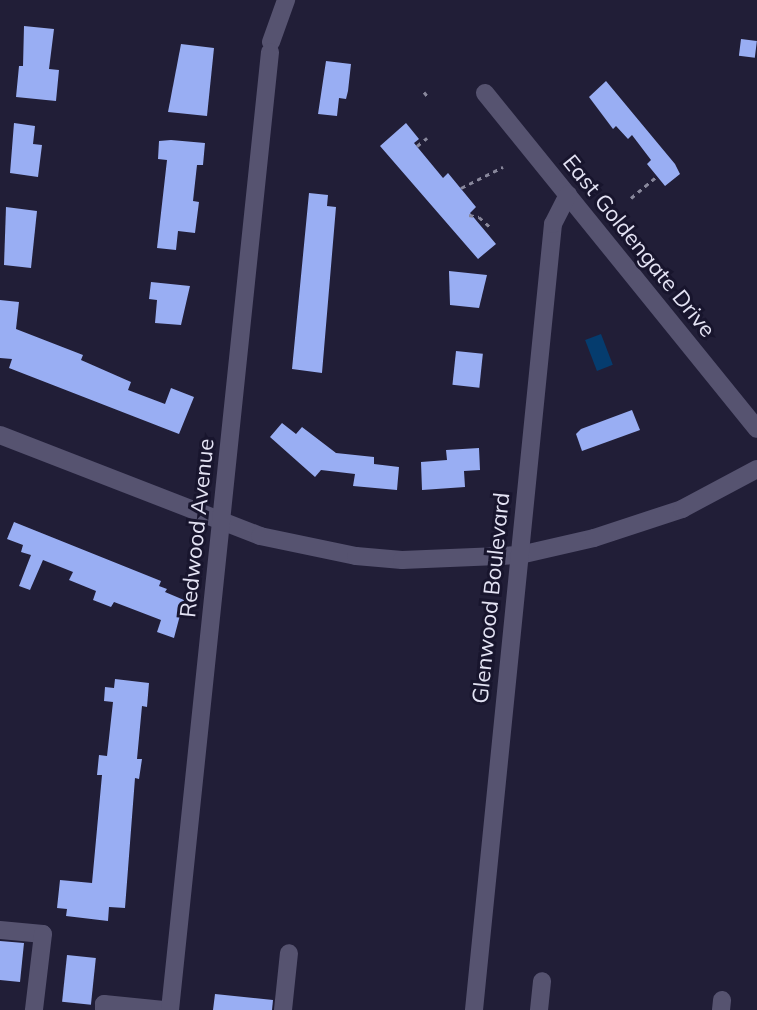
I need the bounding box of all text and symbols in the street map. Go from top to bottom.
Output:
street label: East Goldengate Drive [557,149,721,343]
street label: Redwood Avenue [174,437,220,619]
street label: Glenwood Boulevard [467,491,515,705]

